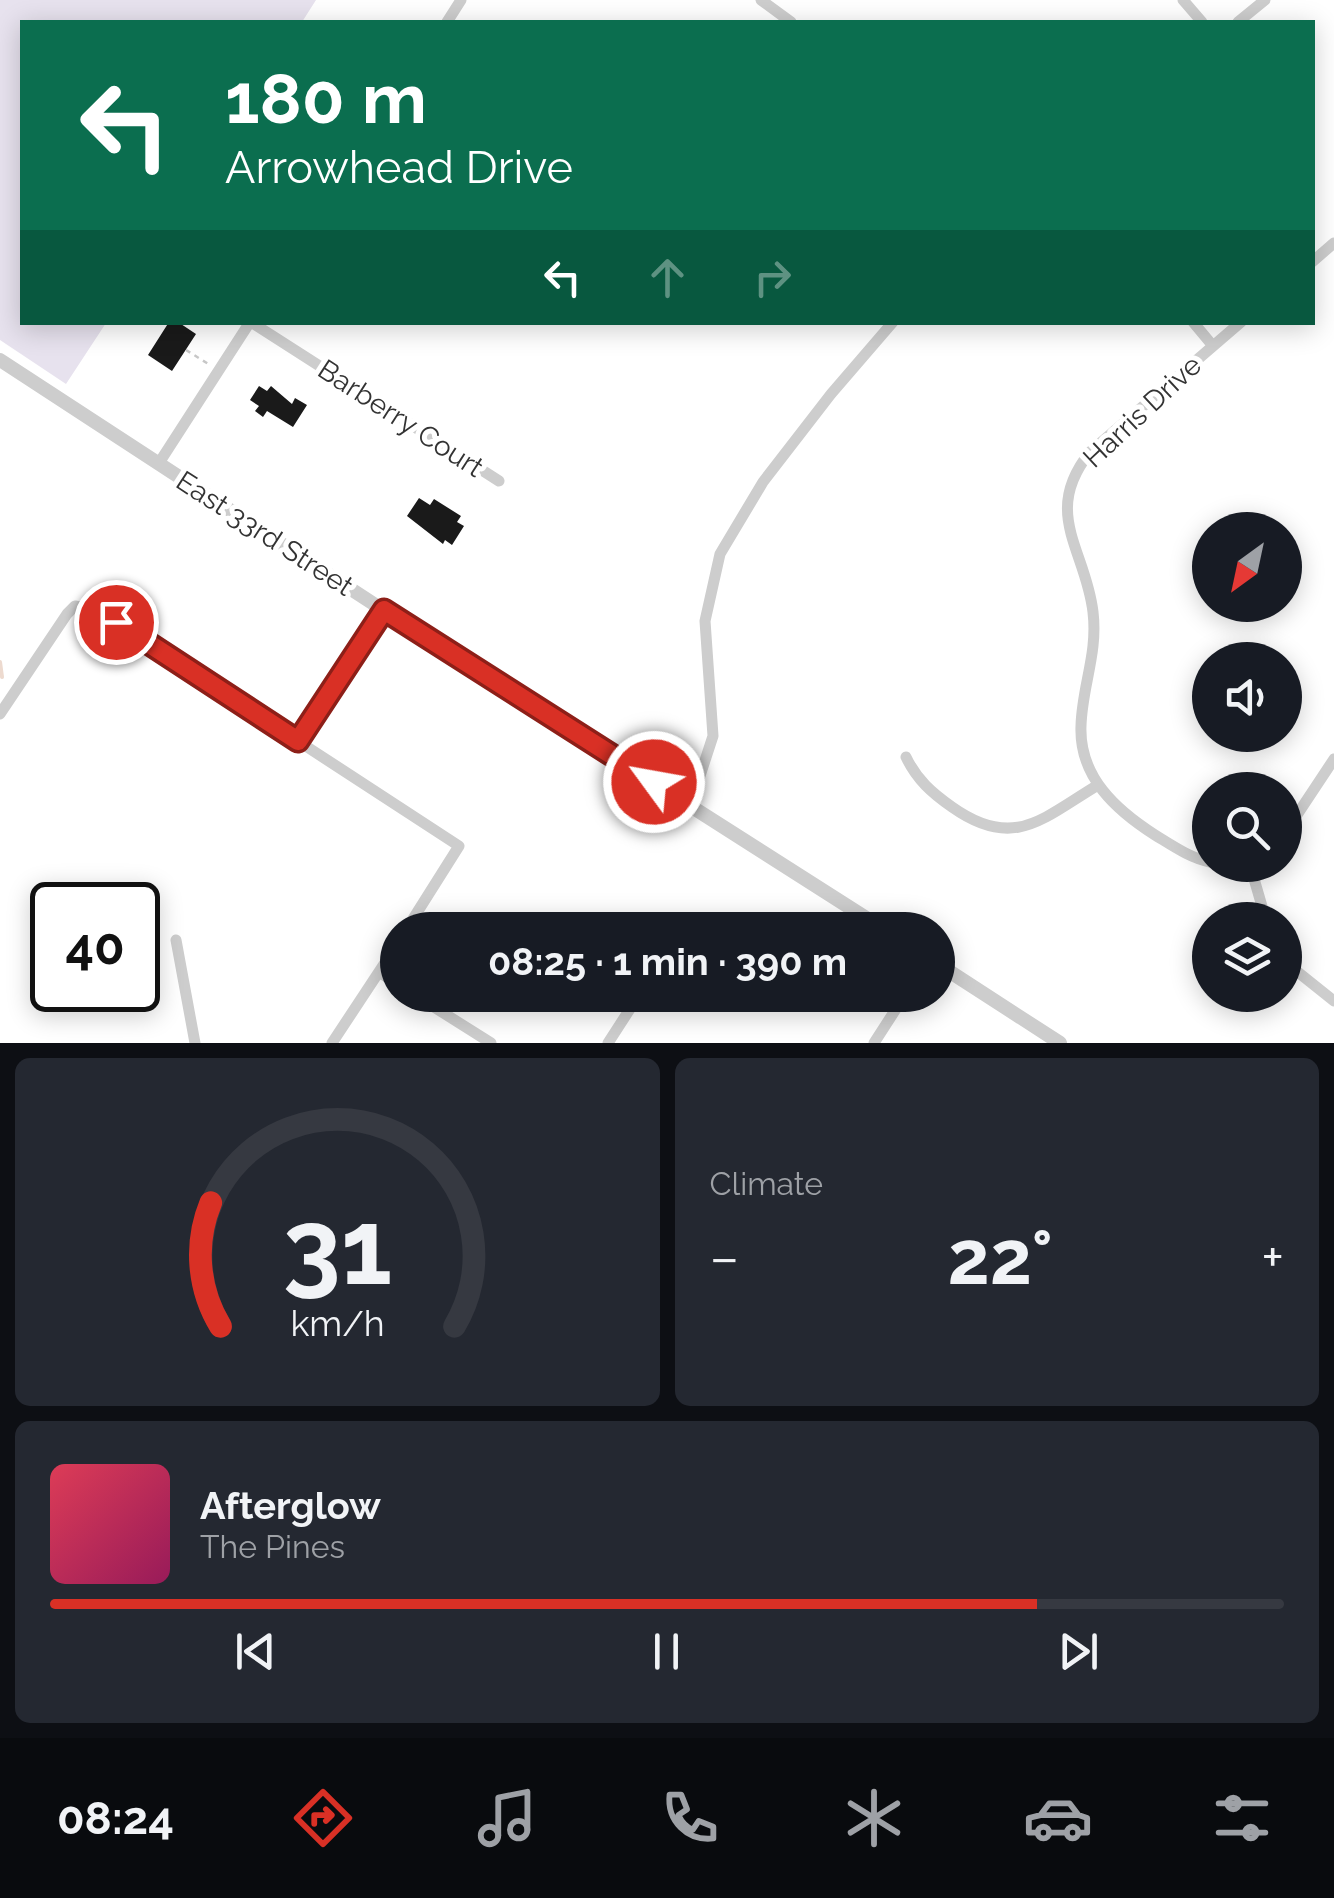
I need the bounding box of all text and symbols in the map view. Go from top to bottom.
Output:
text: 180 m [225,57,427,139]
icon: left [60,60,190,190]
text: Arrowhead Drive [225,141,573,194]
icon: left [535,250,590,305]
icon: ahead [640,250,695,305]
icon: right [745,250,800,305]
street label: Harris Drive [1077,348,1208,474]
street label: Barberry Court [312,353,490,484]
street label: East 33rd Street [170,464,360,603]
north arrow [1192,512,1302,622]
map controls [1192,512,1302,1012]
pin [74,580,159,665]
icon: arrive [89,595,144,650]
button: sound [1192,642,1302,752]
position arrow [602,730,706,834]
button: search [1192,772,1302,882]
speed limit sign: 40 [30,882,160,1012]
button: layers [1192,902,1302,1012]
text: 08:25 · 1 min · 390 m [488,939,847,984]
text: Climate [710,1165,823,1202]
text: 31 [283,1186,392,1308]
text: 22° [947,1213,1053,1302]
text: − [710,1225,739,1290]
text: + [1261,1225,1284,1290]
text: km/h [290,1302,384,1344]
text: Afterglow [200,1483,381,1528]
text: The Pines [200,1528,345,1565]
icon: previous [228,1624,283,1679]
icon: pause [639,1624,694,1679]
icon: next [1051,1624,1106,1679]
icon: directions [288,1783,358,1853]
icon: music [472,1783,542,1853]
icon: phone [655,1783,725,1853]
icon: climate [839,1783,909,1853]
icon: car [1023,1783,1093,1853]
icon: filters [1207,1783,1277,1853]
text: 08:24 [57,1792,174,1845]

